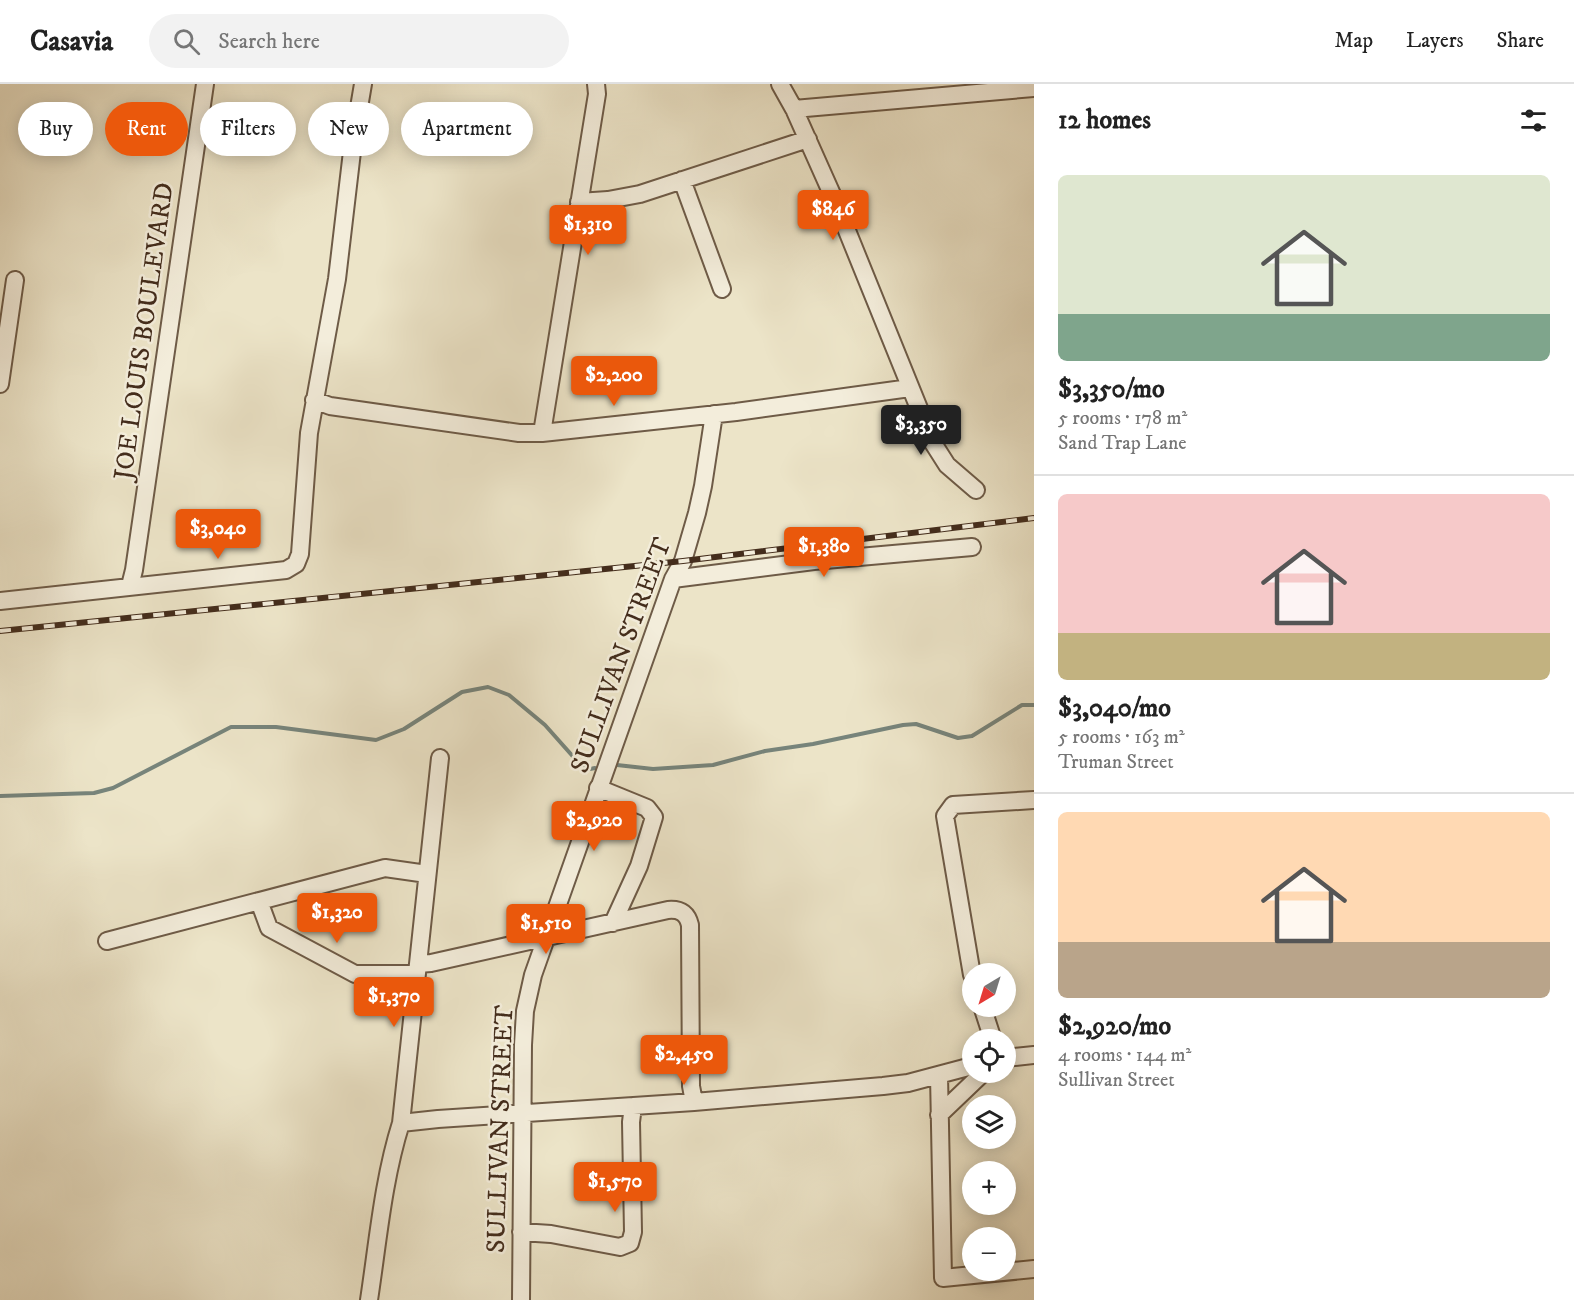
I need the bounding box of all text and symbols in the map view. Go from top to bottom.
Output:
search box [149,14,569,68]
text: Casavia [30,24,113,59]
icon: search [170,25,203,58]
text: Search here [218,28,320,55]
text: Map [1334,28,1373,54]
text: Layers [1406,28,1464,54]
text: Share [1497,28,1544,54]
chip: Buy [18,102,93,156]
chip: Rent [105,102,188,156]
chip: Filters [200,102,296,156]
chip: New [308,102,389,156]
chip: Apartment [401,102,533,156]
text: 12 homes [1058,104,1151,137]
icon: filters [1517,104,1550,137]
street label: JOE LOUIS BOULEVARD [107,180,182,484]
pin: $846 [797,190,869,241]
text: $846 [812,197,854,222]
pin: $1,310 [539,205,637,256]
text: $1,310 [563,212,613,237]
icon: home [1250,214,1358,322]
pin: $2,200 [565,356,663,407]
text: $2,200 [585,363,643,388]
text: $3,350/mo [1058,373,1165,406]
pin: $3,350 [872,405,970,456]
text: 5 rooms · 178 m² [1058,406,1187,431]
text: $3,350 [895,412,947,437]
text: Sand Trap Lane [1058,431,1187,456]
pin: $3,040 [169,509,267,560]
text: $3,040 [190,516,246,541]
pin: $1,380 [775,527,873,578]
street label: SULLIVAN STREET [563,533,679,778]
icon: home [1250,533,1358,641]
text: $1,380 [798,534,850,559]
text: $3,040/mo [1058,692,1171,725]
text: 5 rooms · 163 m² [1058,725,1185,750]
text: Truman Street [1058,750,1174,775]
pin: $2,920 [545,801,643,852]
text: $2,920 [566,808,622,833]
icon: home [1250,851,1358,959]
pin: $1,320 [288,893,386,944]
text: $1,320 [311,900,363,925]
pin: $1,510 [497,904,595,955]
text: $1,510 [520,911,572,936]
north arrow [962,963,1016,1017]
map controls [962,963,1016,1281]
pin: $1,370 [345,977,443,1028]
text: $1,370 [368,984,420,1009]
street label: SULLIVAN STREET [480,1004,521,1254]
text: $2,920/mo [1058,1010,1171,1043]
button: locate [962,1029,1016,1083]
pin: $2,450 [635,1035,733,1086]
text: $2,450 [655,1042,713,1067]
text: 4 rooms · 144 m² [1058,1043,1191,1068]
text: Sullivan Street [1058,1068,1175,1093]
button: layers [962,1095,1016,1149]
button: + [962,1161,1016,1215]
pin: $1,570 [566,1162,664,1213]
text: $1,570 [588,1169,642,1194]
button: − [962,1227,1016,1281]

